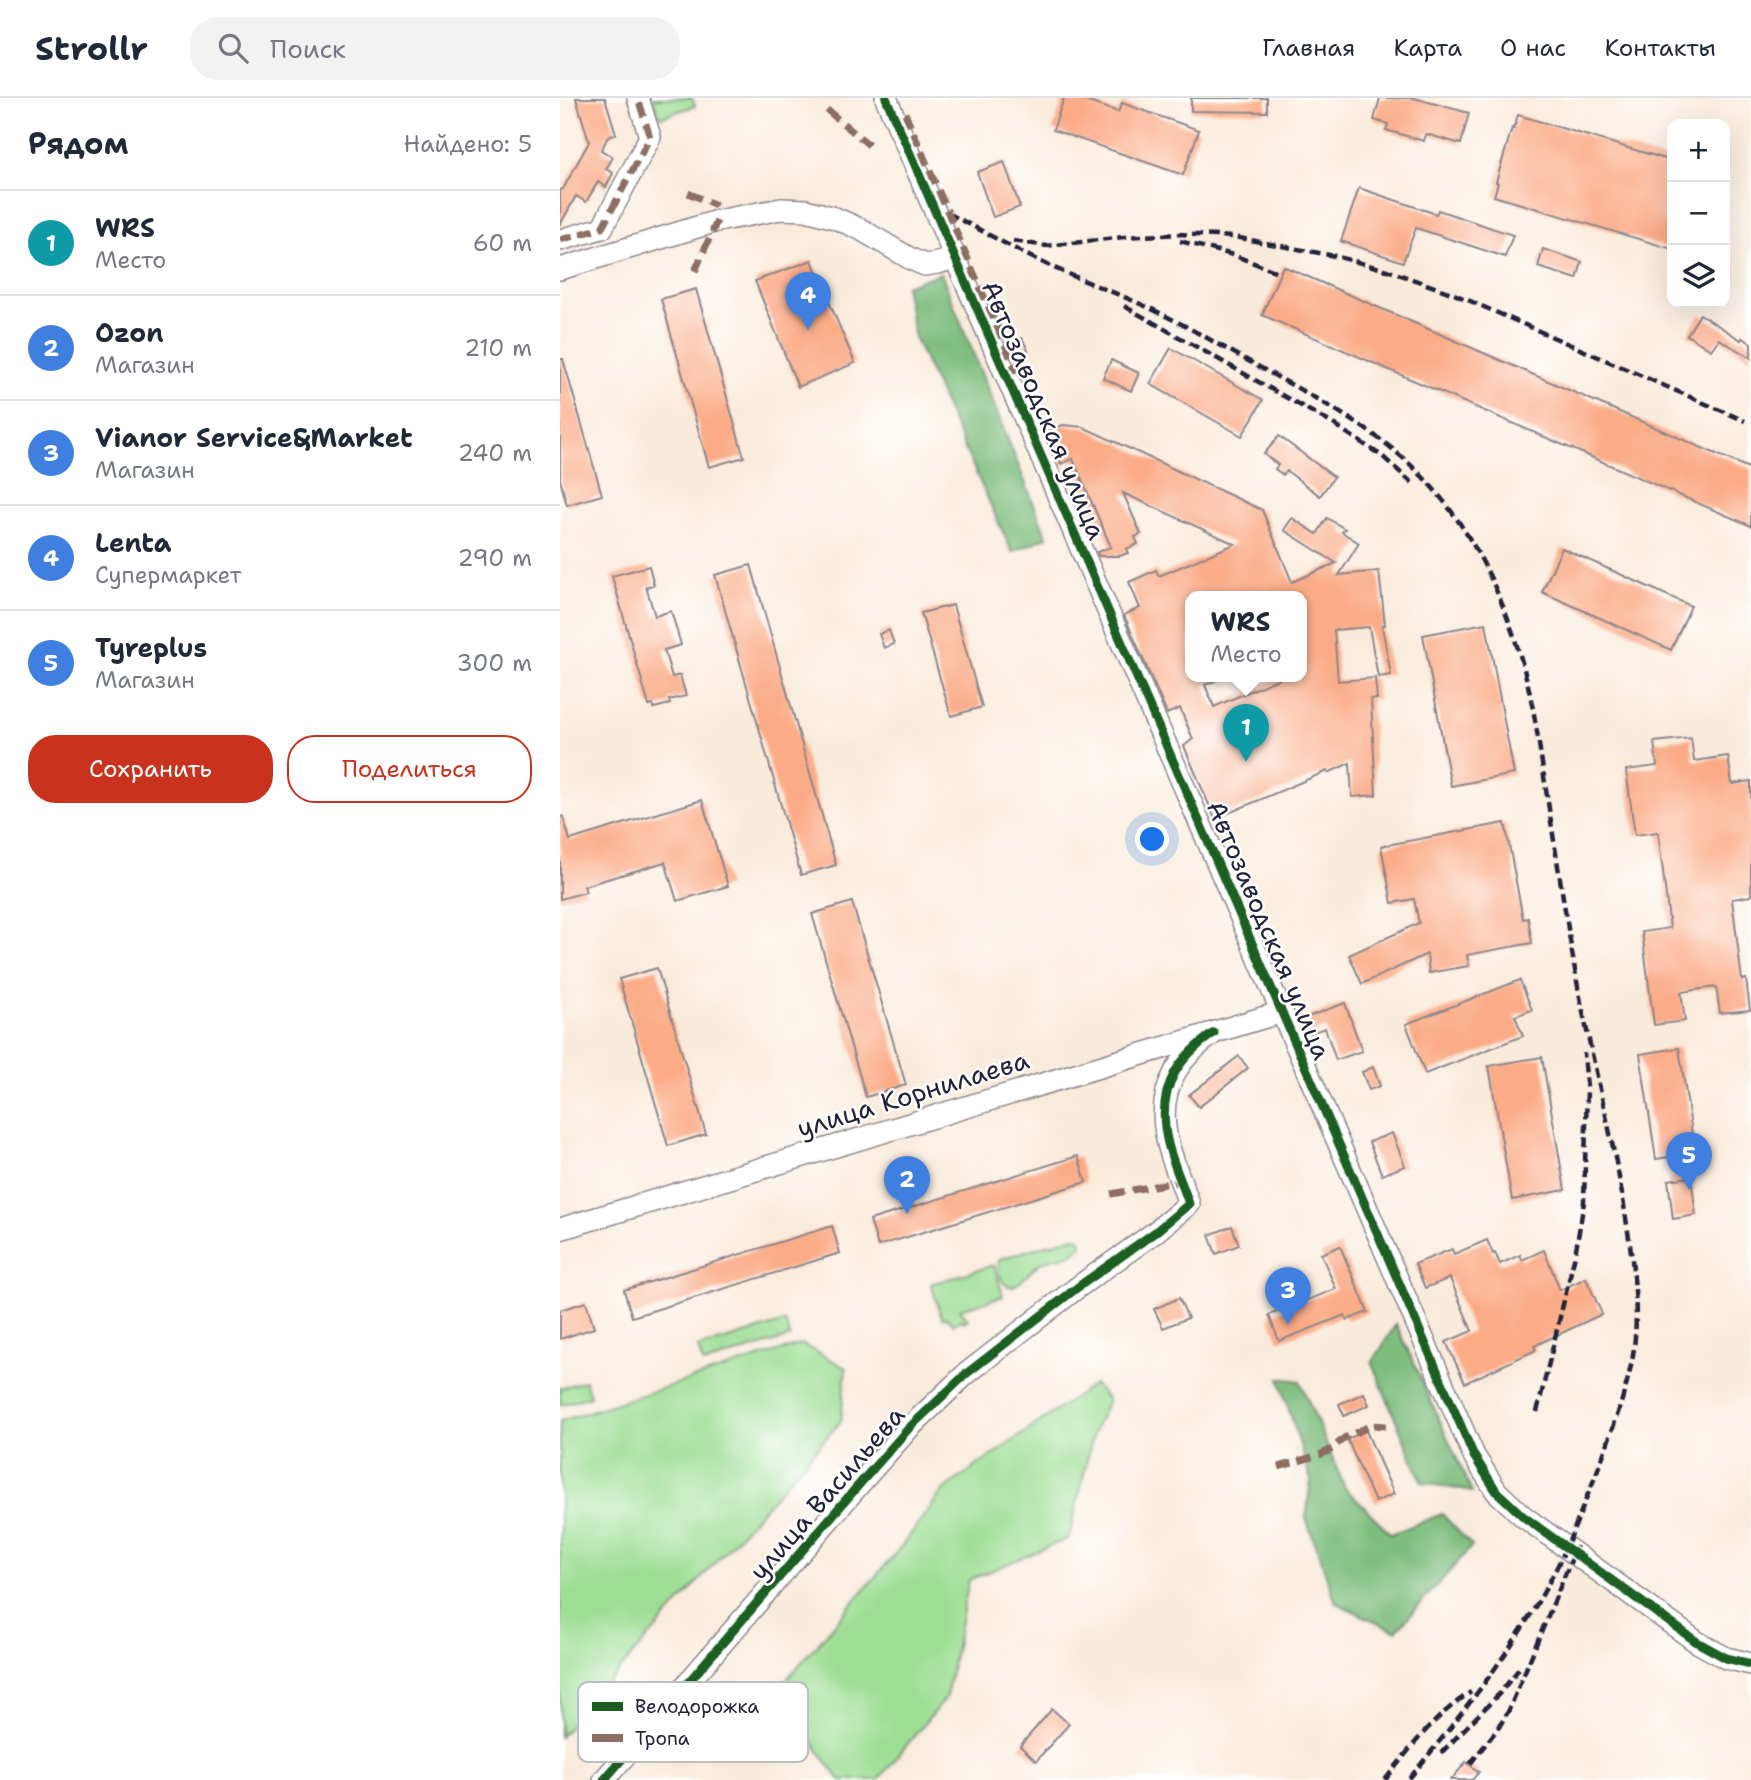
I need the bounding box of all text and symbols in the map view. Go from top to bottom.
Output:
search box [190,17,680,80]
text: Strollr [35,26,148,71]
icon: search [214,29,252,67]
text: Поиск [270,31,346,66]
text: Главная [1262,32,1355,64]
text: Карта [1393,32,1462,64]
text: О нас [1500,32,1566,64]
text: Контакты [1604,32,1716,64]
map controls [1667,119,1730,308]
button: + [1667,119,1730,182]
text: Рядом [28,123,128,164]
text: Найдено: 5 [404,129,532,159]
button: − [1667,182,1730,245]
text: WRS [95,210,155,245]
text: 1 [46,228,56,258]
text: 60 m [473,228,532,258]
text: Место [95,245,166,275]
button: layers [1667,245,1730,308]
pin: 4 [785,272,831,330]
street label: Автозаводская улица [974,275,1115,545]
text: Ozon [95,315,164,350]
text: 2 [43,333,59,363]
text: 210 m [464,333,532,363]
text: Магазин [95,350,195,380]
text: Vianor Service&Market [95,420,413,455]
text: 3 [43,438,59,468]
text: 240 m [458,438,532,468]
text: Магазин [95,455,195,485]
text: Lenta [95,525,172,560]
text: 4 [43,543,59,573]
text: 290 m [458,543,532,573]
text: Супермаркет [95,560,242,590]
popup [1185,591,1307,682]
text: WRS [1210,604,1270,639]
text: Tyreplus [95,630,207,665]
text: Место [1210,639,1282,669]
text: 5 [44,648,58,678]
text: 300 m [457,648,532,678]
text: Магазин [95,665,195,695]
pin: 1 [1223,704,1269,762]
button: Сохранить [28,735,273,803]
button: Поделиться [287,735,532,803]
street label: Автозаводская улица [1199,795,1340,1065]
your location [1135,822,1169,856]
street label: улица Корнилаева [793,1042,1033,1145]
pin: 5 [1666,1132,1712,1190]
pin: 2 [884,1156,930,1214]
pin: 3 [1265,1267,1311,1325]
street label: улица Васильева [741,1398,912,1587]
legend [578,1682,808,1762]
text: Велодорожка [635,1694,759,1719]
text: Тропа [635,1726,690,1751]

